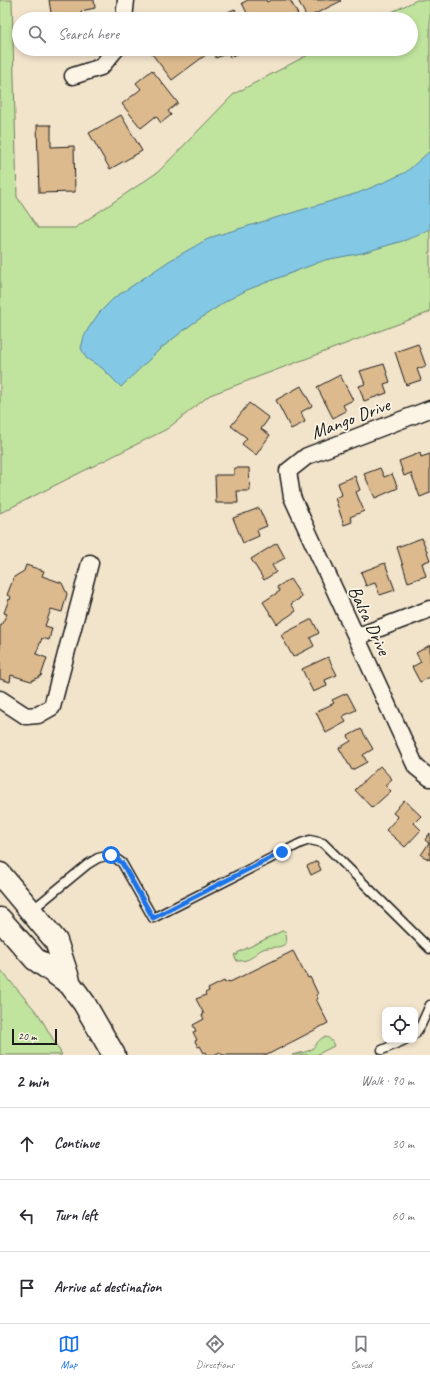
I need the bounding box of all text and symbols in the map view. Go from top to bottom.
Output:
search box [12,12,418,56]
icon: search [26,23,48,45]
text: Search here [58,25,119,44]
street label: Mango Drive [308,392,395,445]
street label: Balsa Drive [343,582,396,661]
route end [273,843,291,861]
route start [102,846,120,864]
map controls [382,1007,418,1043]
button: locate [382,1007,418,1043]
scale bar [12,1027,57,1046]
text: 20 m [18,1029,37,1043]
text: 2 min [16,1071,49,1092]
text: Walk · 90 m [361,1073,414,1089]
icon: ahead [16,1133,38,1155]
text: Continue [54,1134,99,1153]
text: 30 m [392,1136,414,1152]
icon: left [16,1205,38,1227]
text: Turn left [54,1206,97,1225]
text: 60 m [392,1208,414,1224]
icon: arrive [16,1277,38,1299]
text: Arrive at destination [54,1278,161,1297]
tab: Map [58,1333,80,1371]
tab: Directions [196,1333,234,1371]
tab: Saved [350,1333,372,1371]

